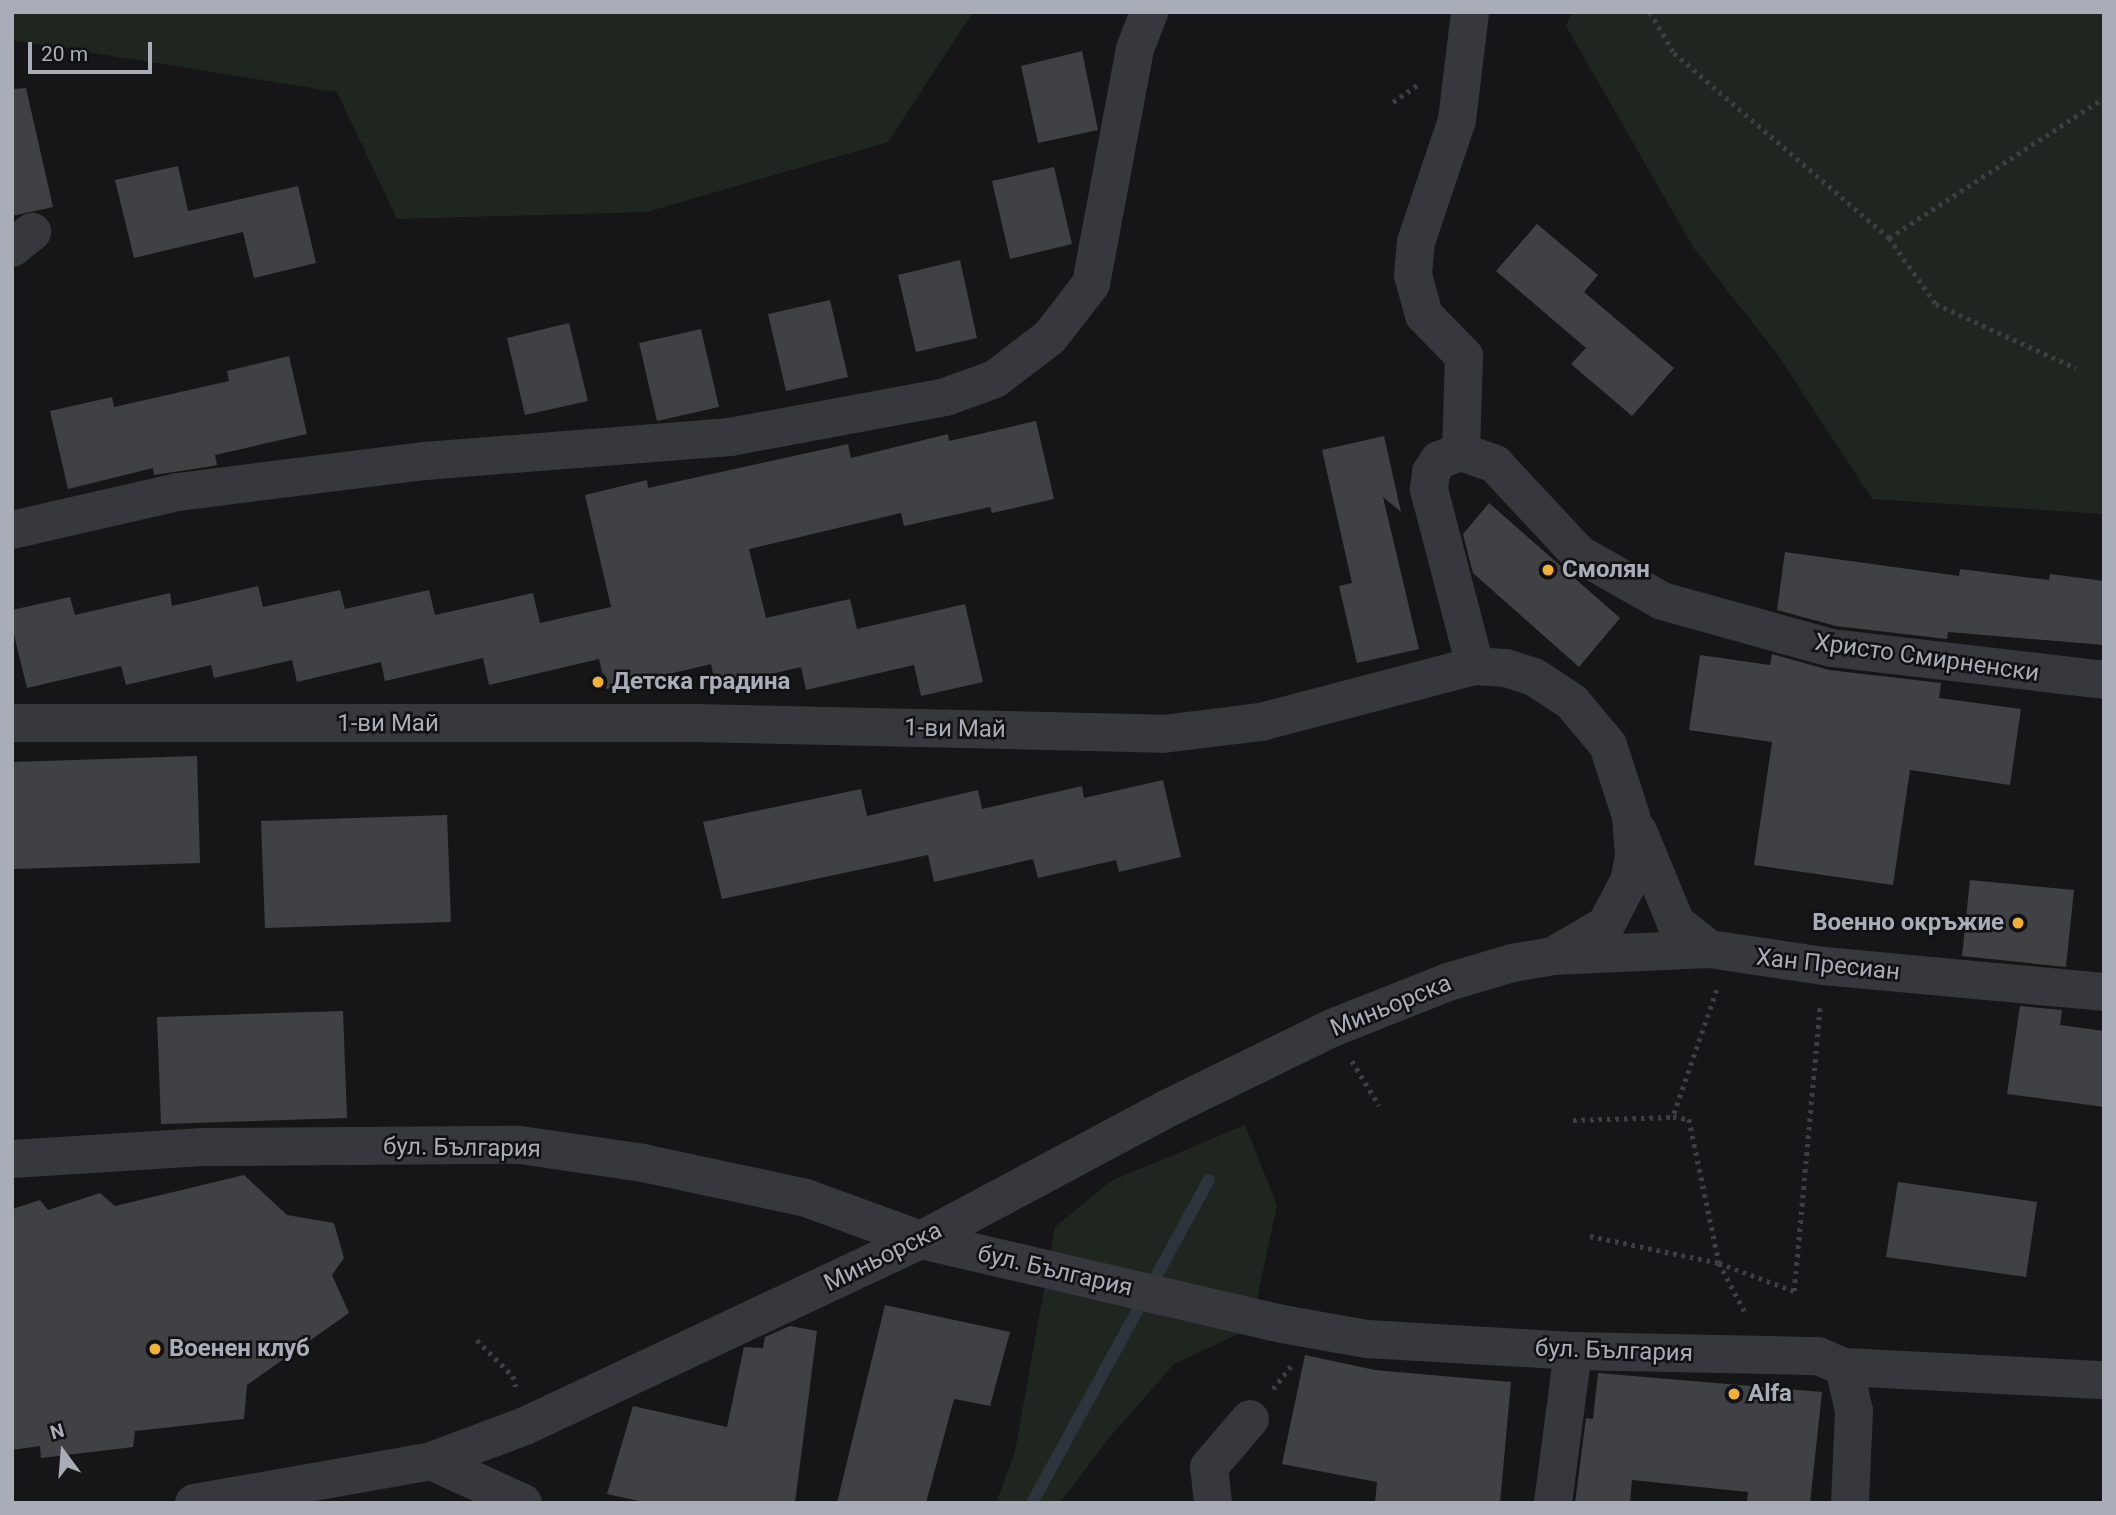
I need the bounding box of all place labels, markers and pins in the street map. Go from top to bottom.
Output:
place label: Смолян [1562,556,1650,584]
marker: Смолян [1540,562,1556,578]
place label: Детска градина [612,668,790,696]
marker: Детска градина [590,674,606,690]
place label: Военно окръжие [1812,909,2004,937]
marker: Военно окръжие [2010,915,2026,931]
place label: Военен клуб [169,1335,310,1363]
marker: Военен клуб [147,1341,163,1357]
place label: Alfa [1748,1380,1792,1408]
marker: Alfa [1726,1386,1742,1402]

